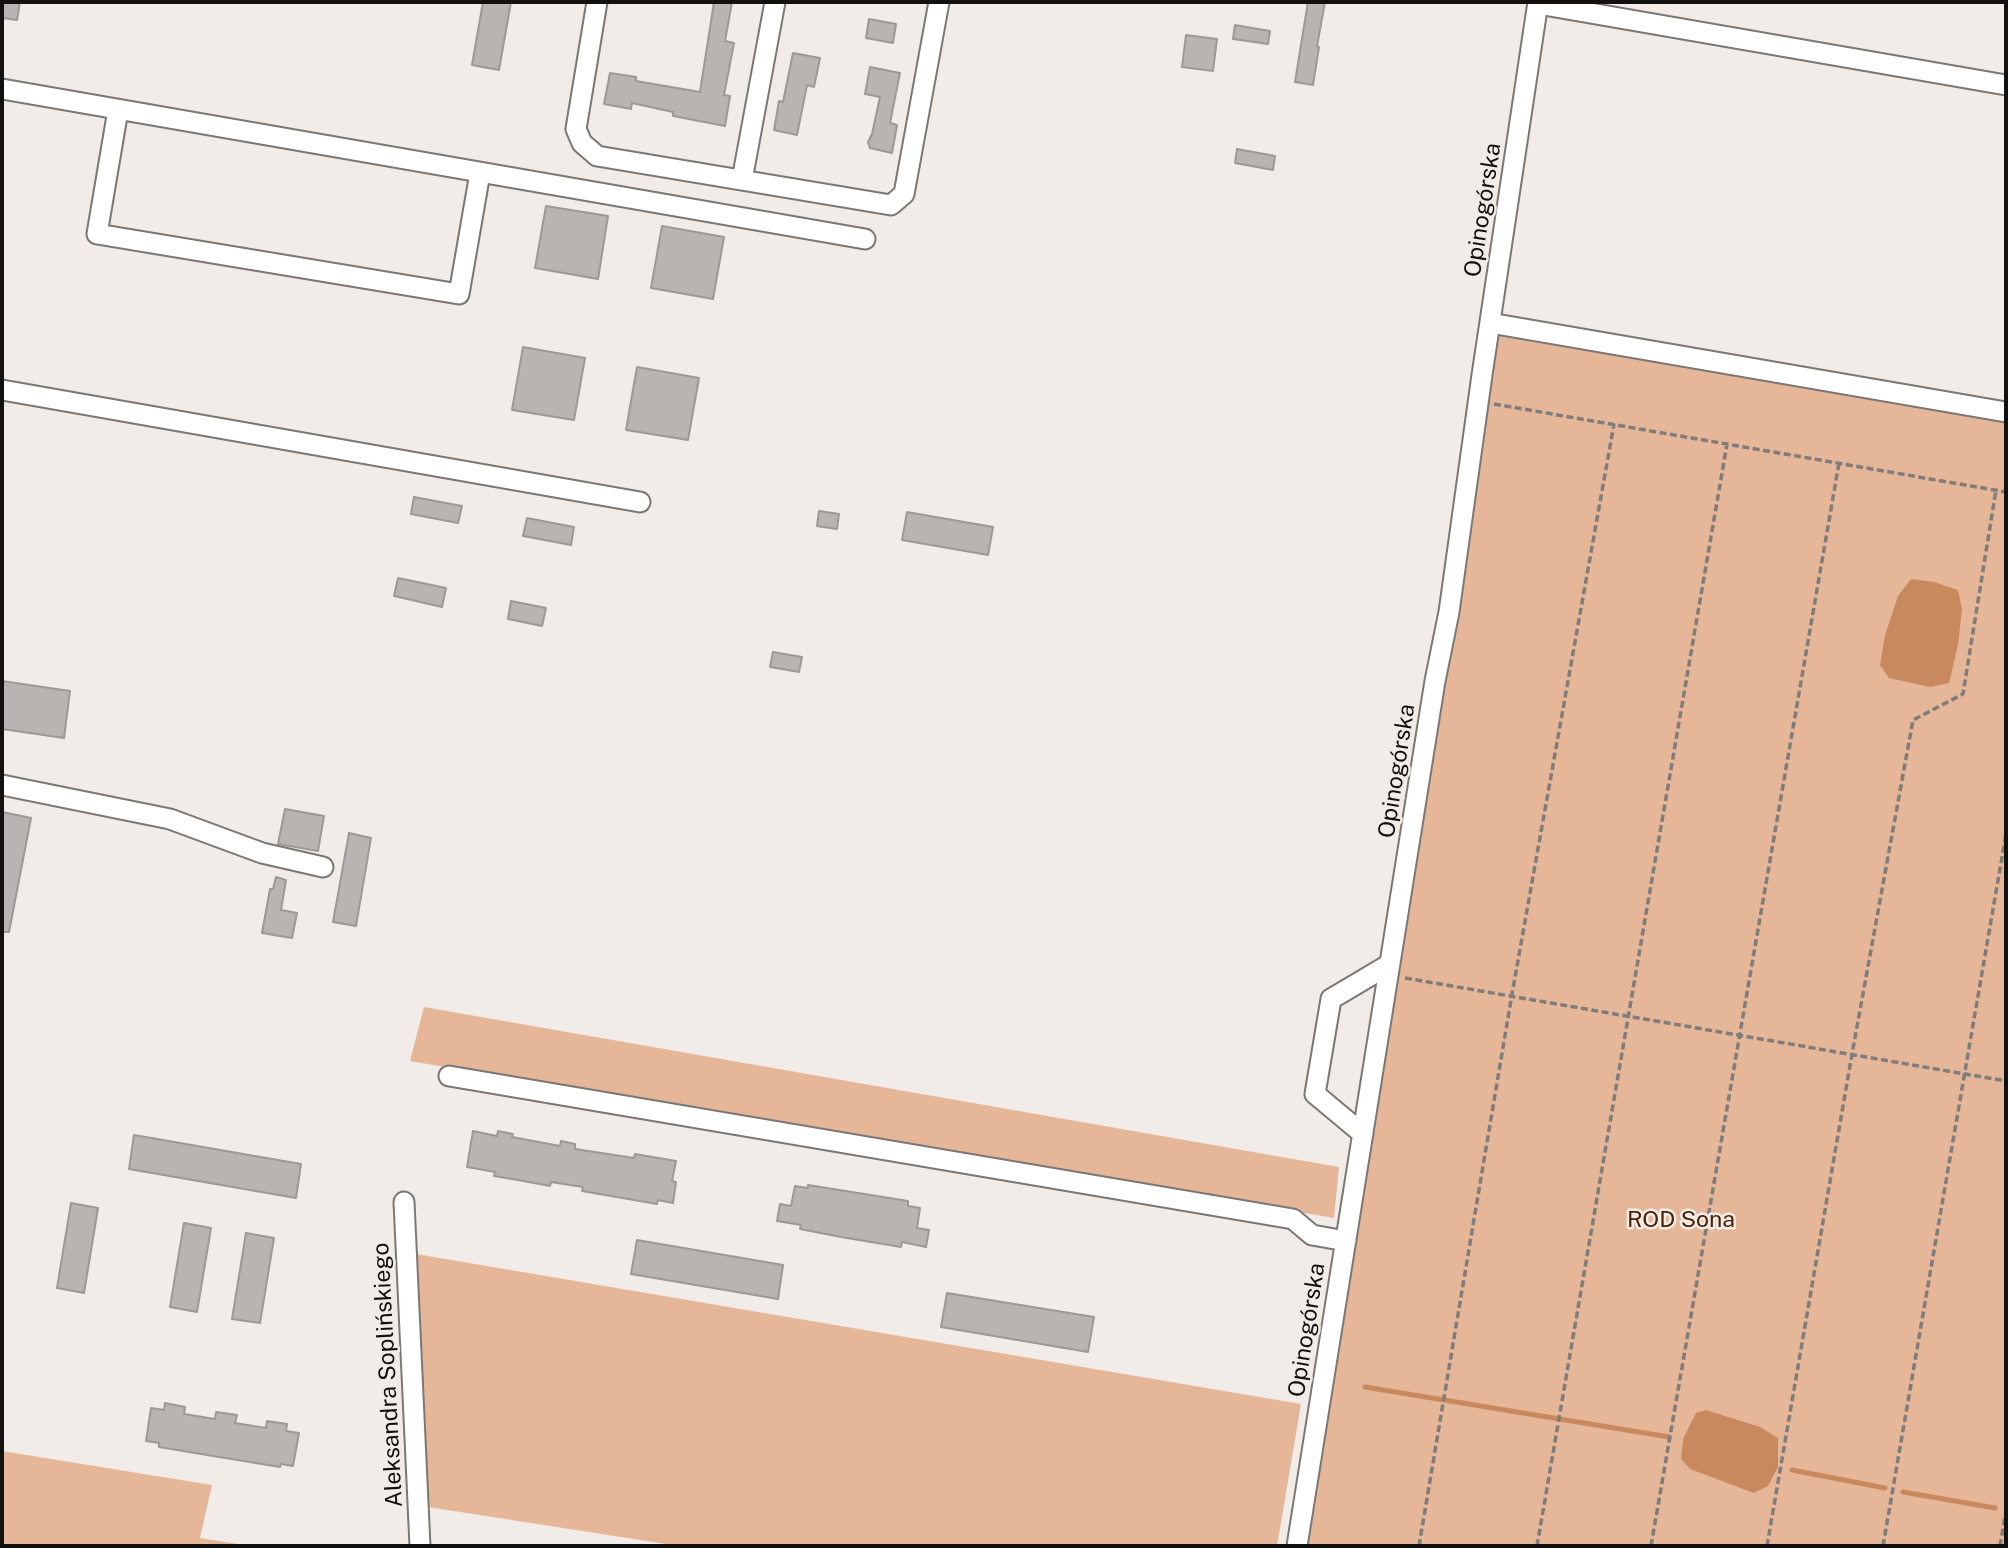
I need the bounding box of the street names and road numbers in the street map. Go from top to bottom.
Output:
street label: Opinogórska [1459,141,1507,279]
street label: Opinogórska [1373,702,1421,840]
street label: Aleksandra Soplińskiego [367,1242,409,1508]
street label: Opinogórska [1283,1261,1331,1399]

